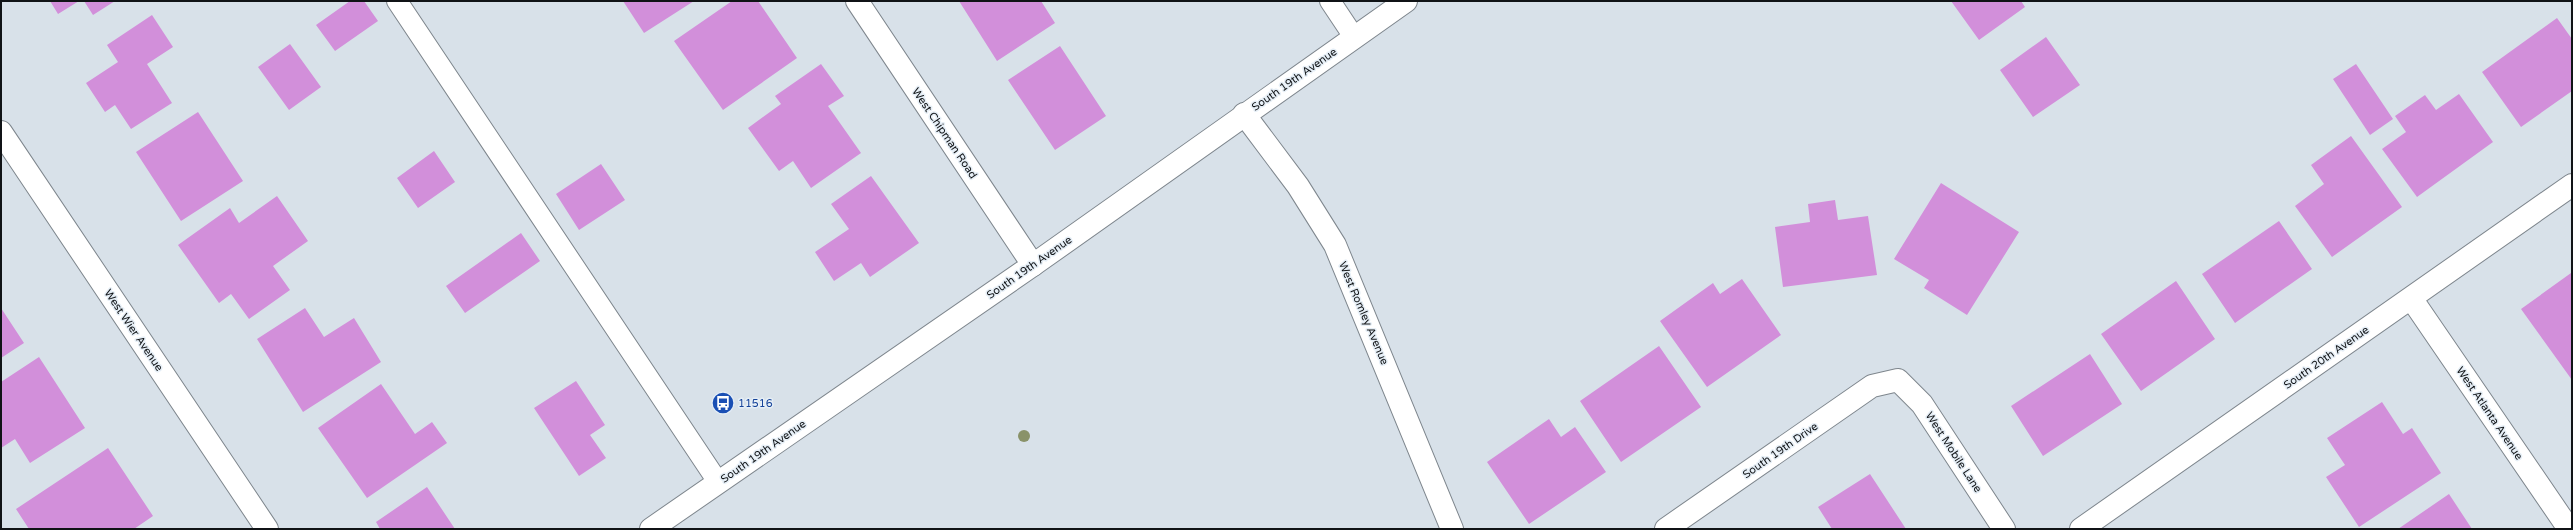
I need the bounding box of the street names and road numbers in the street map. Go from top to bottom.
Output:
street label: South 19th Avenue [1249,45,1339,114]
street label: West Chipman Road [909,85,980,181]
street label: South 19th Avenue [984,233,1074,302]
street label: West Romley Avenue [1336,260,1391,367]
street label: West Wier Avenue [101,287,166,374]
street label: South 20th Avenue [2281,323,2371,392]
street label: West Atlanta Avenue [2454,364,2526,462]
street label: West Mobile Lane [1923,410,1984,495]
street label: South 19th Avenue [718,417,808,486]
street label: South 19th Drive [1740,420,1820,481]

